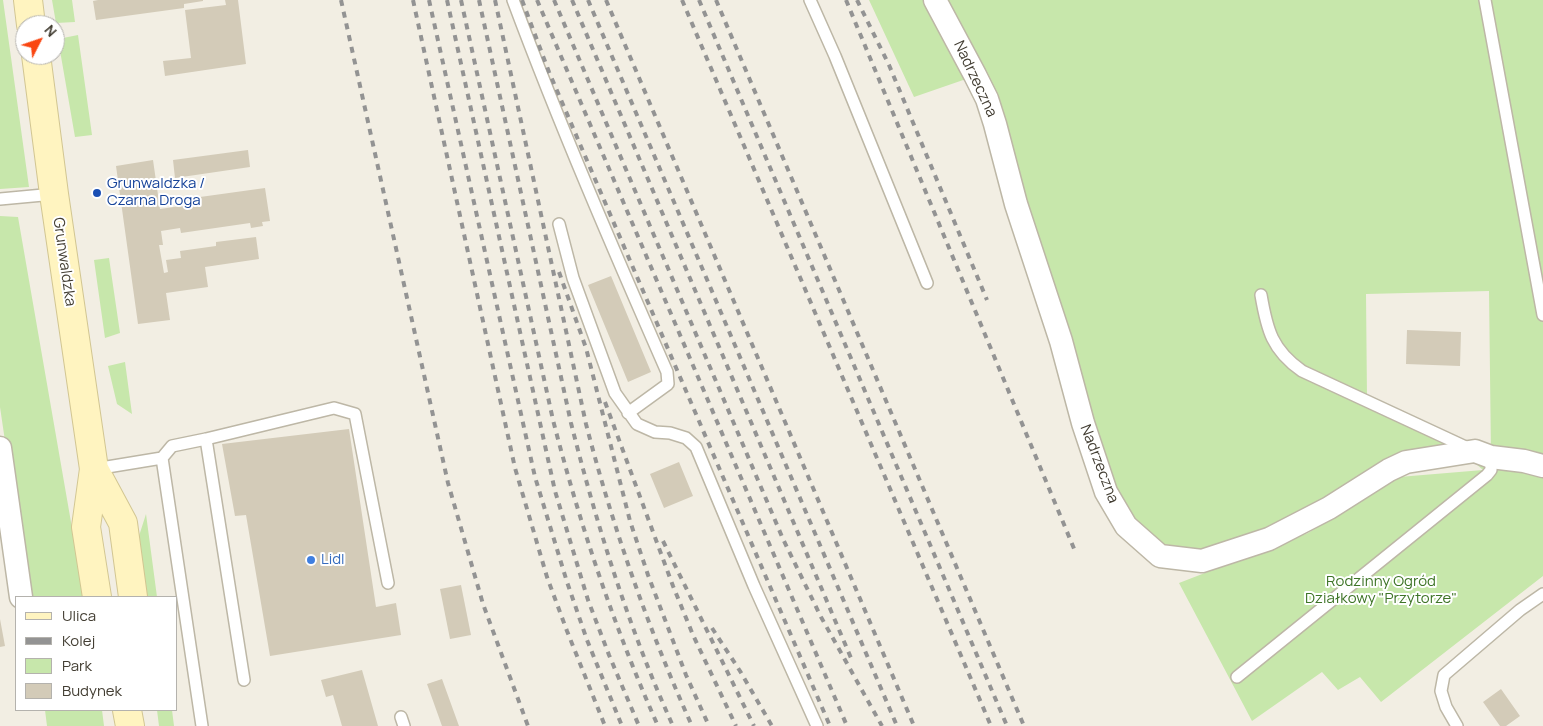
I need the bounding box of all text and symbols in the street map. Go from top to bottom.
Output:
north arrow [15,15,65,65]
text: N [40,20,61,41]
street label: Nadrzeczna [949,38,1001,120]
place label: Grunwaldzka / Czarna Droga [107,175,205,210]
marker: Grunwaldzka / Czarna Droga [91,187,103,199]
street label: Grunwaldzka [49,217,79,307]
street label: Nadrzeczna [1076,422,1122,506]
place label: Lidl [321,551,345,569]
marker: Lidl [305,554,317,566]
park label: Rodzinny Ogród Działkowy "Przytorze" [1305,573,1457,608]
legend [15,596,178,711]
text: Ulica [62,605,96,626]
text: Kolej [62,630,95,651]
text: Park [62,655,92,676]
text: Budynek [62,680,122,701]

